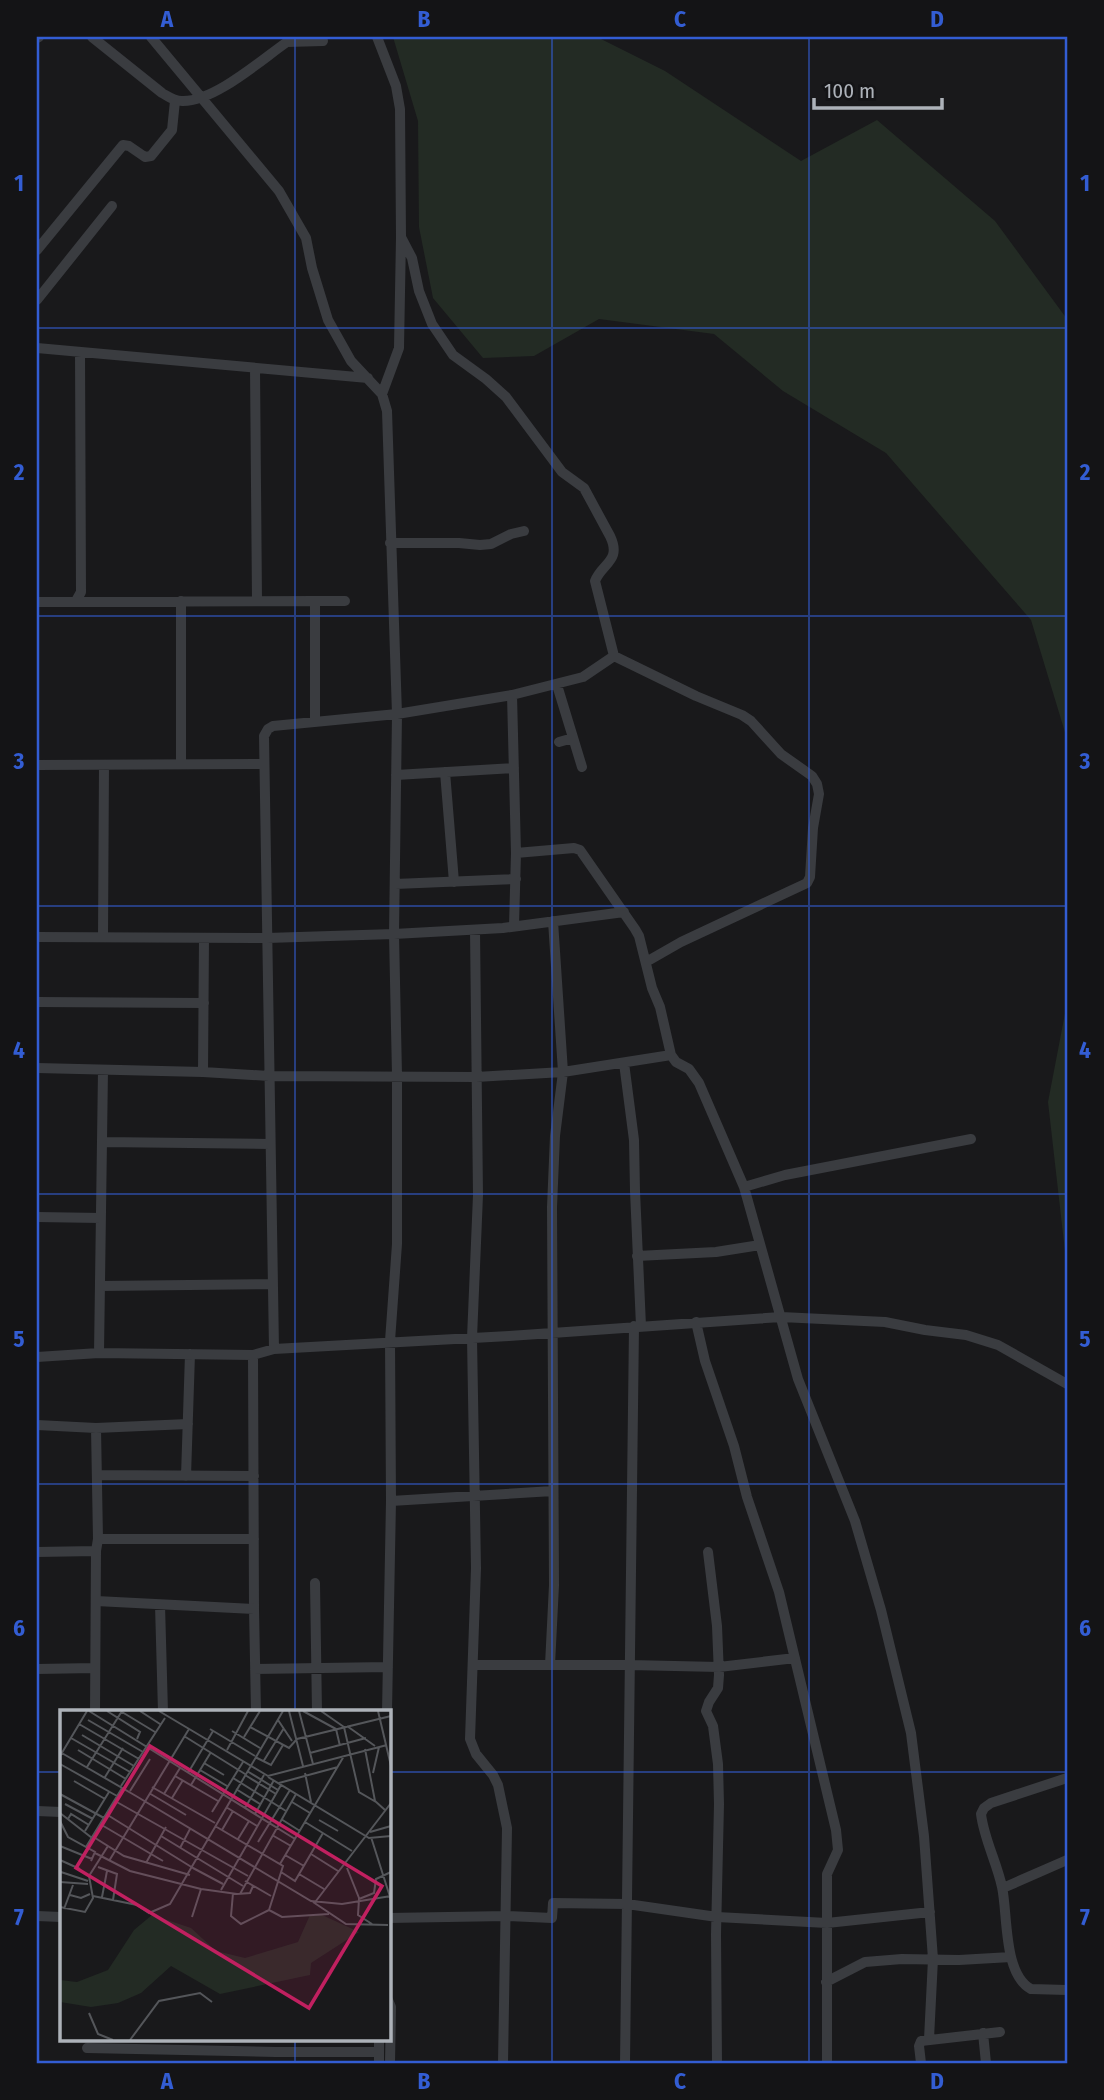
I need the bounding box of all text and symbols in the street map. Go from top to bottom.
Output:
text: A [160,5,174,33]
text: B [418,5,431,33]
text: C [674,5,686,33]
text: D [930,5,944,33]
scale bar [814,66,941,110]
text: 100 m [824,78,875,104]
text: 1 [14,169,24,197]
text: 1 [1080,169,1090,197]
text: 2 [13,458,25,486]
text: 2 [1079,458,1091,486]
text: 3 [13,747,25,775]
text: 3 [1079,747,1091,775]
text: 4 [13,1036,25,1064]
text: 4 [1079,1036,1091,1064]
text: 5 [13,1325,25,1353]
text: 5 [1079,1325,1091,1353]
text: 6 [13,1614,25,1642]
text: 6 [1079,1614,1091,1642]
inset map [60,1710,390,2040]
text: 7 [14,1903,24,1931]
text: 7 [1080,1903,1090,1931]
text: A [160,2067,174,2095]
text: B [418,2067,431,2095]
text: C [674,2067,686,2095]
text: D [930,2067,944,2095]

